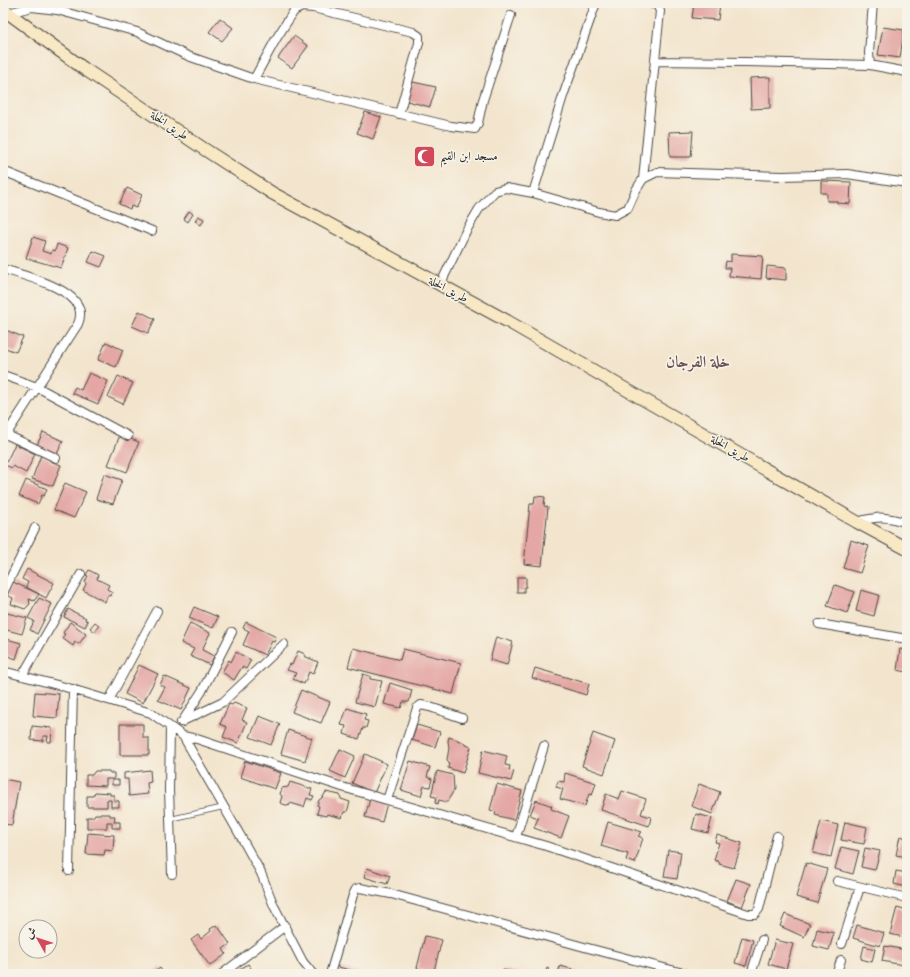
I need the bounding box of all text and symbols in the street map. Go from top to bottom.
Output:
street label: طريق الخلة [147,109,190,144]
mosque icon: مسجد ابن القيم [411,144,437,170]
place label: مسجد ابن القيم [440,151,498,168]
street label: طريق الخلة [425,274,470,306]
district label: خلة الفرجان [666,354,730,372]
street label: طريق الخلة [707,433,752,466]
north arrow [18,919,58,959]
text: ش [24,926,39,941]

